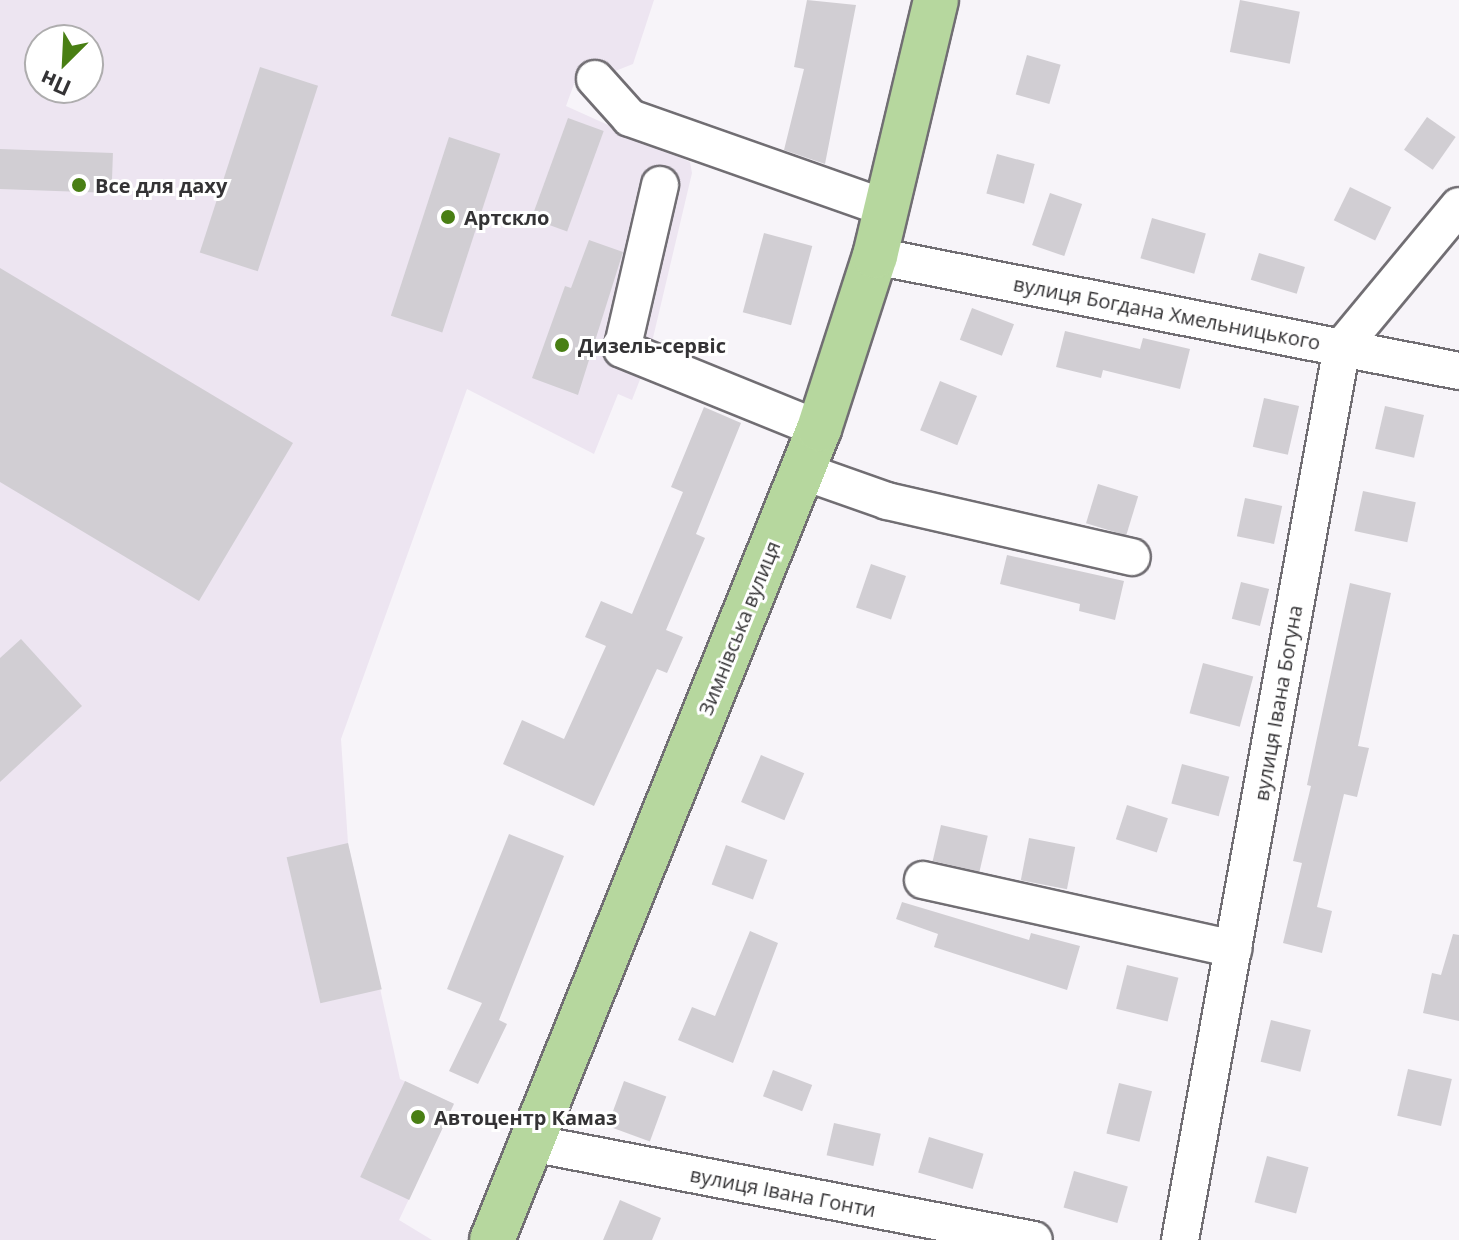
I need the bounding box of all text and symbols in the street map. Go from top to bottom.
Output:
north arrow [24,24,104,104]
text: Пн [35,64,75,104]
place label: Все для даху [95,173,227,197]
marker: Все для даху [70,176,88,194]
place label: Артскло [464,205,549,229]
marker: Артскло [439,208,457,226]
street label: вулиця Богдана Хмельницького [1011,271,1323,355]
place label: Дизель-сервіс [578,333,726,357]
marker: Дизель-сервіс [553,336,571,354]
street label: Зимнівська вулиця [693,538,785,718]
street label: вулиця Івана Богуна [1249,603,1307,803]
place label: Автоцентр Камаз [434,1105,617,1129]
marker: Автоцентр Камаз [409,1108,427,1126]
street label: вулиця Івана Гонти [688,1162,878,1222]

